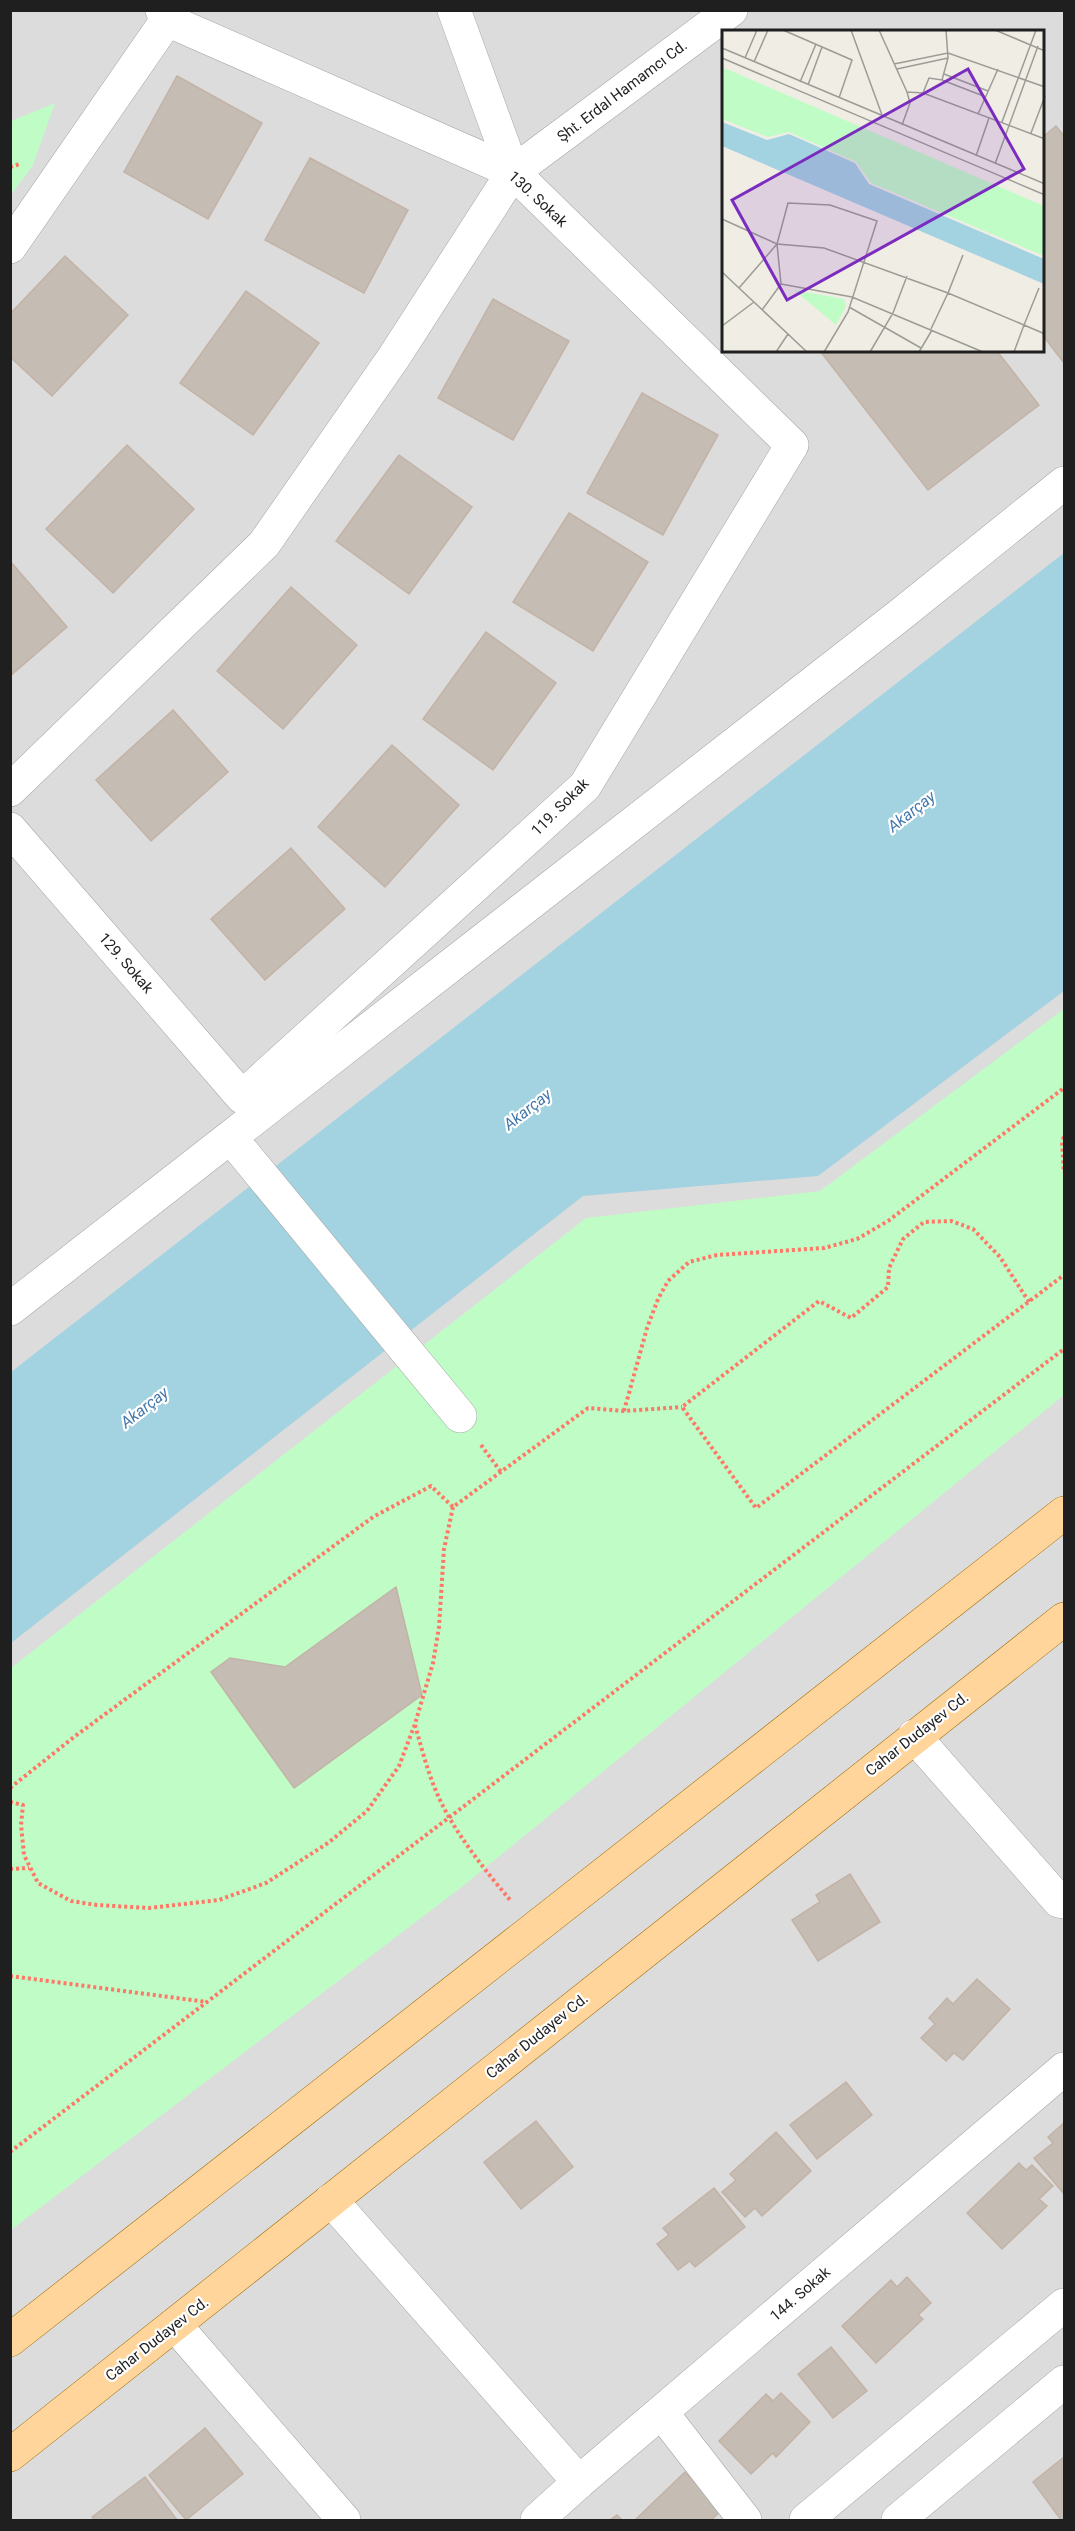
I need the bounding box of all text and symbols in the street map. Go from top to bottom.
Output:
inset map [722,30,1045,352]
street label: Şht. Erdal Hamamcı Cd. [553,36,691,146]
street label: 130. Sokak [505,167,571,231]
street label: 119. Sokak [528,774,593,839]
water label: Akarçay [883,786,939,837]
street label: 129. Sokak [95,929,157,997]
water label: Akarçay [499,1084,555,1135]
water label: Akarçay [116,1382,172,1433]
street label: Cahar Dudayev Cd. [862,1688,972,1780]
street label: Cahar Dudayev Cd. [482,1989,592,2083]
street label: 144. Sokak [766,2263,834,2325]
street label: Cahar Dudayev Cd. [102,2293,212,2385]

